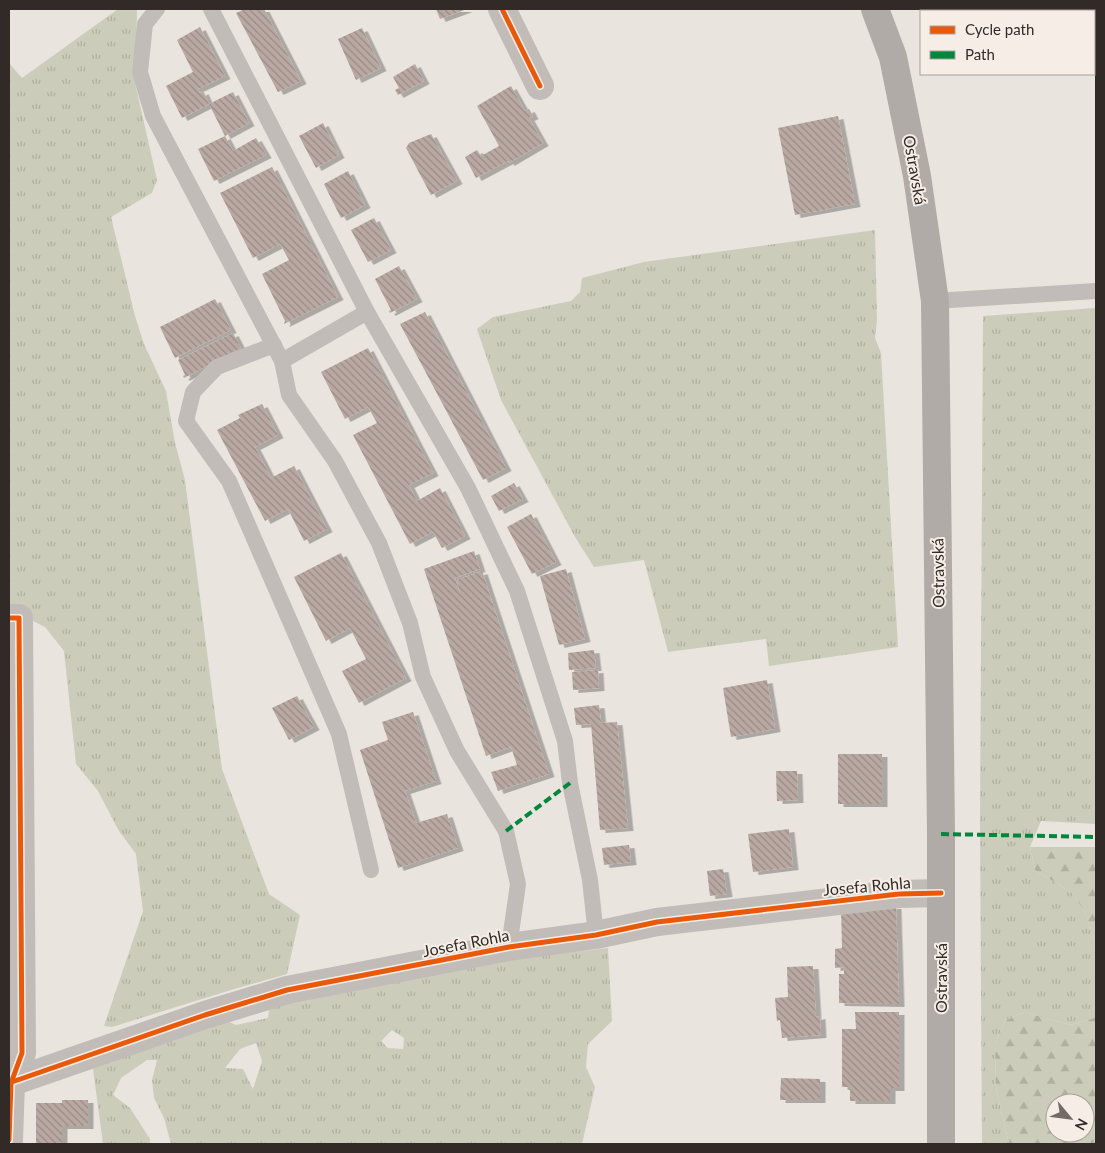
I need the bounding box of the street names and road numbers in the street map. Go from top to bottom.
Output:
street label: Ostravská [900,134,931,206]
street label: Ostravská [927,538,948,608]
street label: Josefa Rohla [822,872,911,899]
street label: Josefa Rohla [421,925,511,960]
street label: Ostravská [931,943,950,1013]

